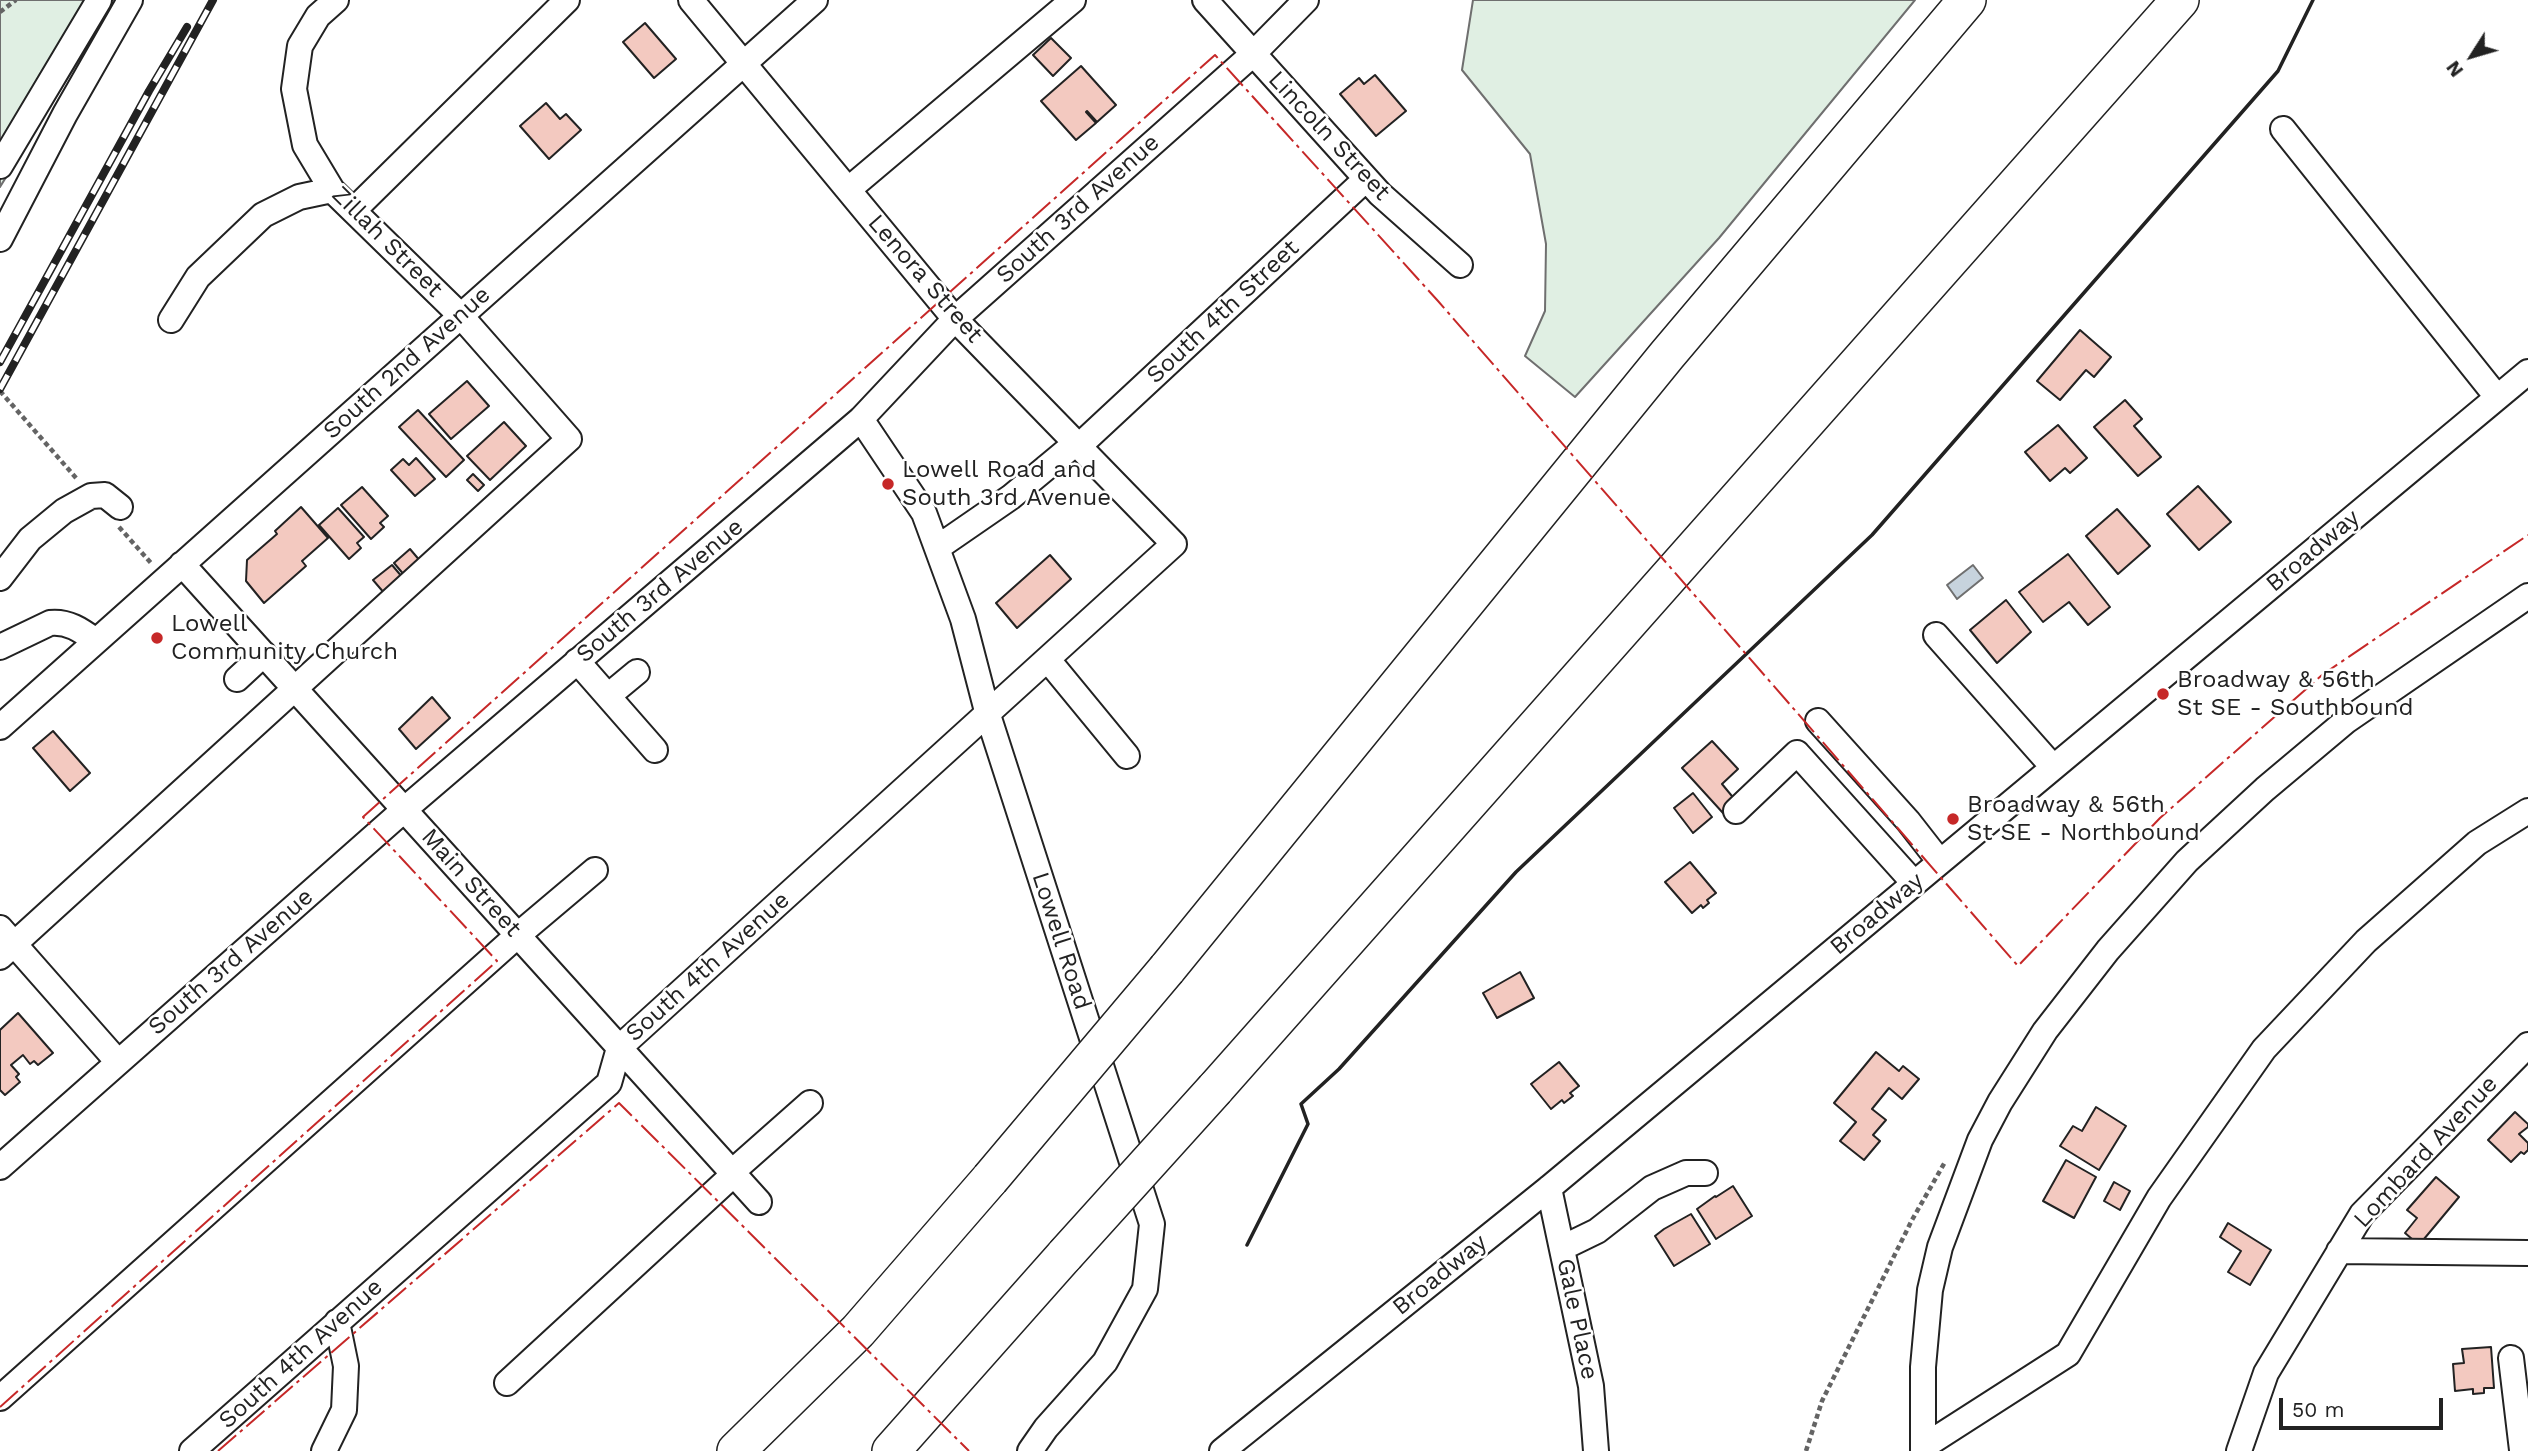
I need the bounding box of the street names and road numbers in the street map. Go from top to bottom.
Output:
street label: Lincoln Street [1262,65,1396,207]
street label: South 3rd Avenue [991,128,1165,290]
street label: Zillah Street [326,181,448,303]
street label: Lenora Street [861,209,989,349]
street label: South 4th Street [1141,234,1305,390]
street label: South 2nd Avenue [318,280,496,446]
street label: Broadway [2260,504,2366,598]
street label: South 3rd Avenue [571,513,749,669]
street label: Main Street [415,823,527,943]
street label: Broadway [1824,867,1930,961]
street label: Lowell Road [1025,869,1097,1013]
street label: South 3rd Avenue [143,883,319,1041]
street label: South 4th Avenue [620,886,796,1048]
street label: Lombard Avenue [2348,1070,2504,1234]
street label: Broadway [1387,1228,1493,1322]
street label: Gale Place [1550,1256,1604,1382]
street label: South 4th Avenue [213,1273,389,1435]

